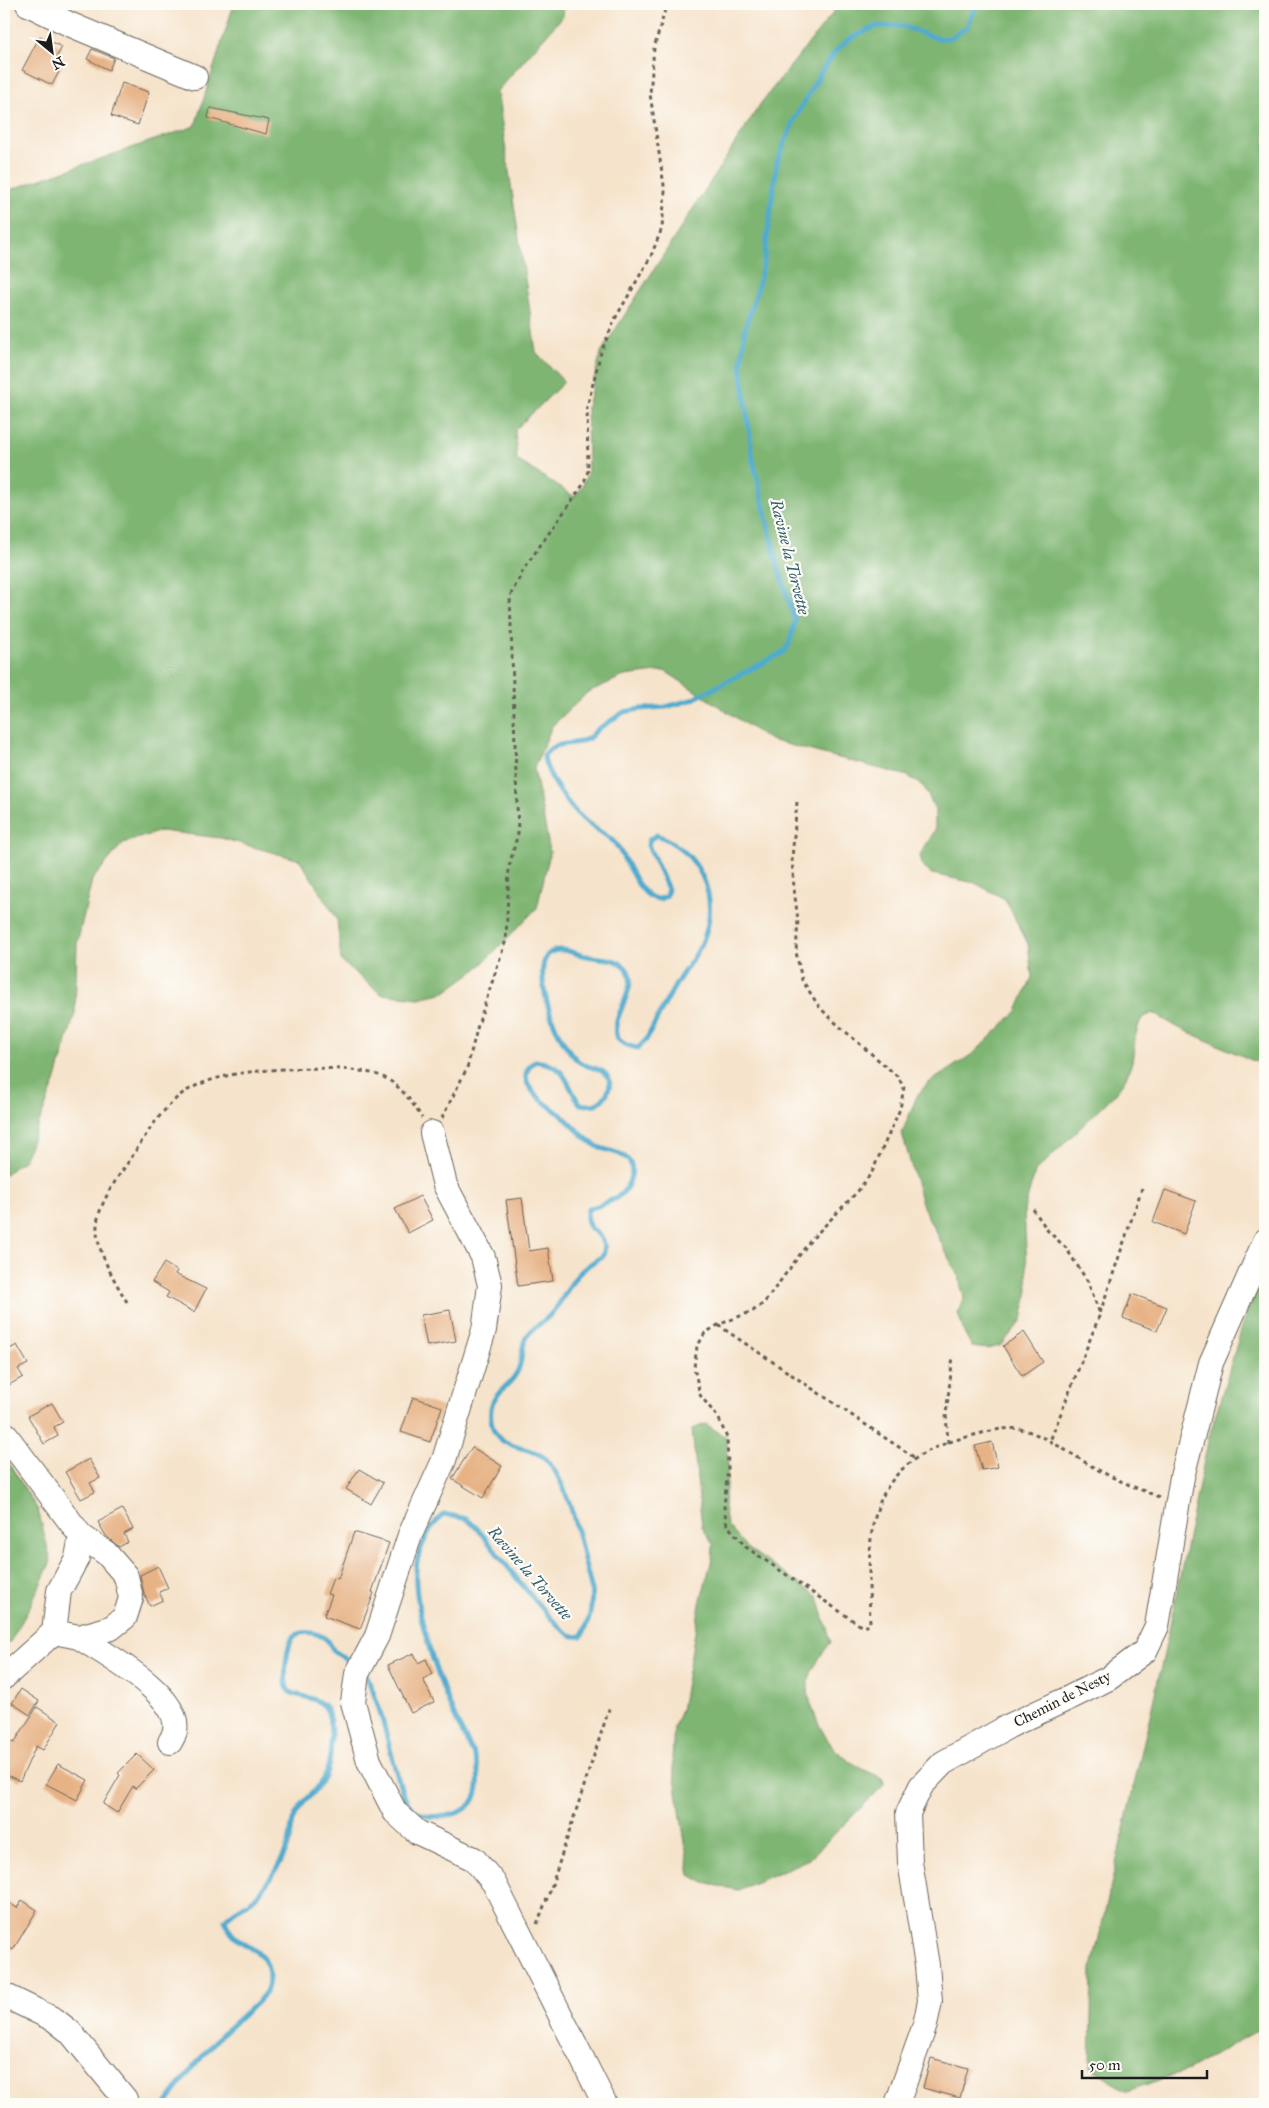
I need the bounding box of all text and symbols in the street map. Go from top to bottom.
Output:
north arrow [28,28,78,78]
text: N [49,53,67,73]
water label: Ravine la Torvette [766,496,814,618]
water label: Ravine la Torvette [483,1521,577,1625]
street label: Chemin de Nesty [1011,1666,1114,1731]
scale bar [1082,2048,1206,2080]
text: 50 m [1089,2056,1121,2074]

